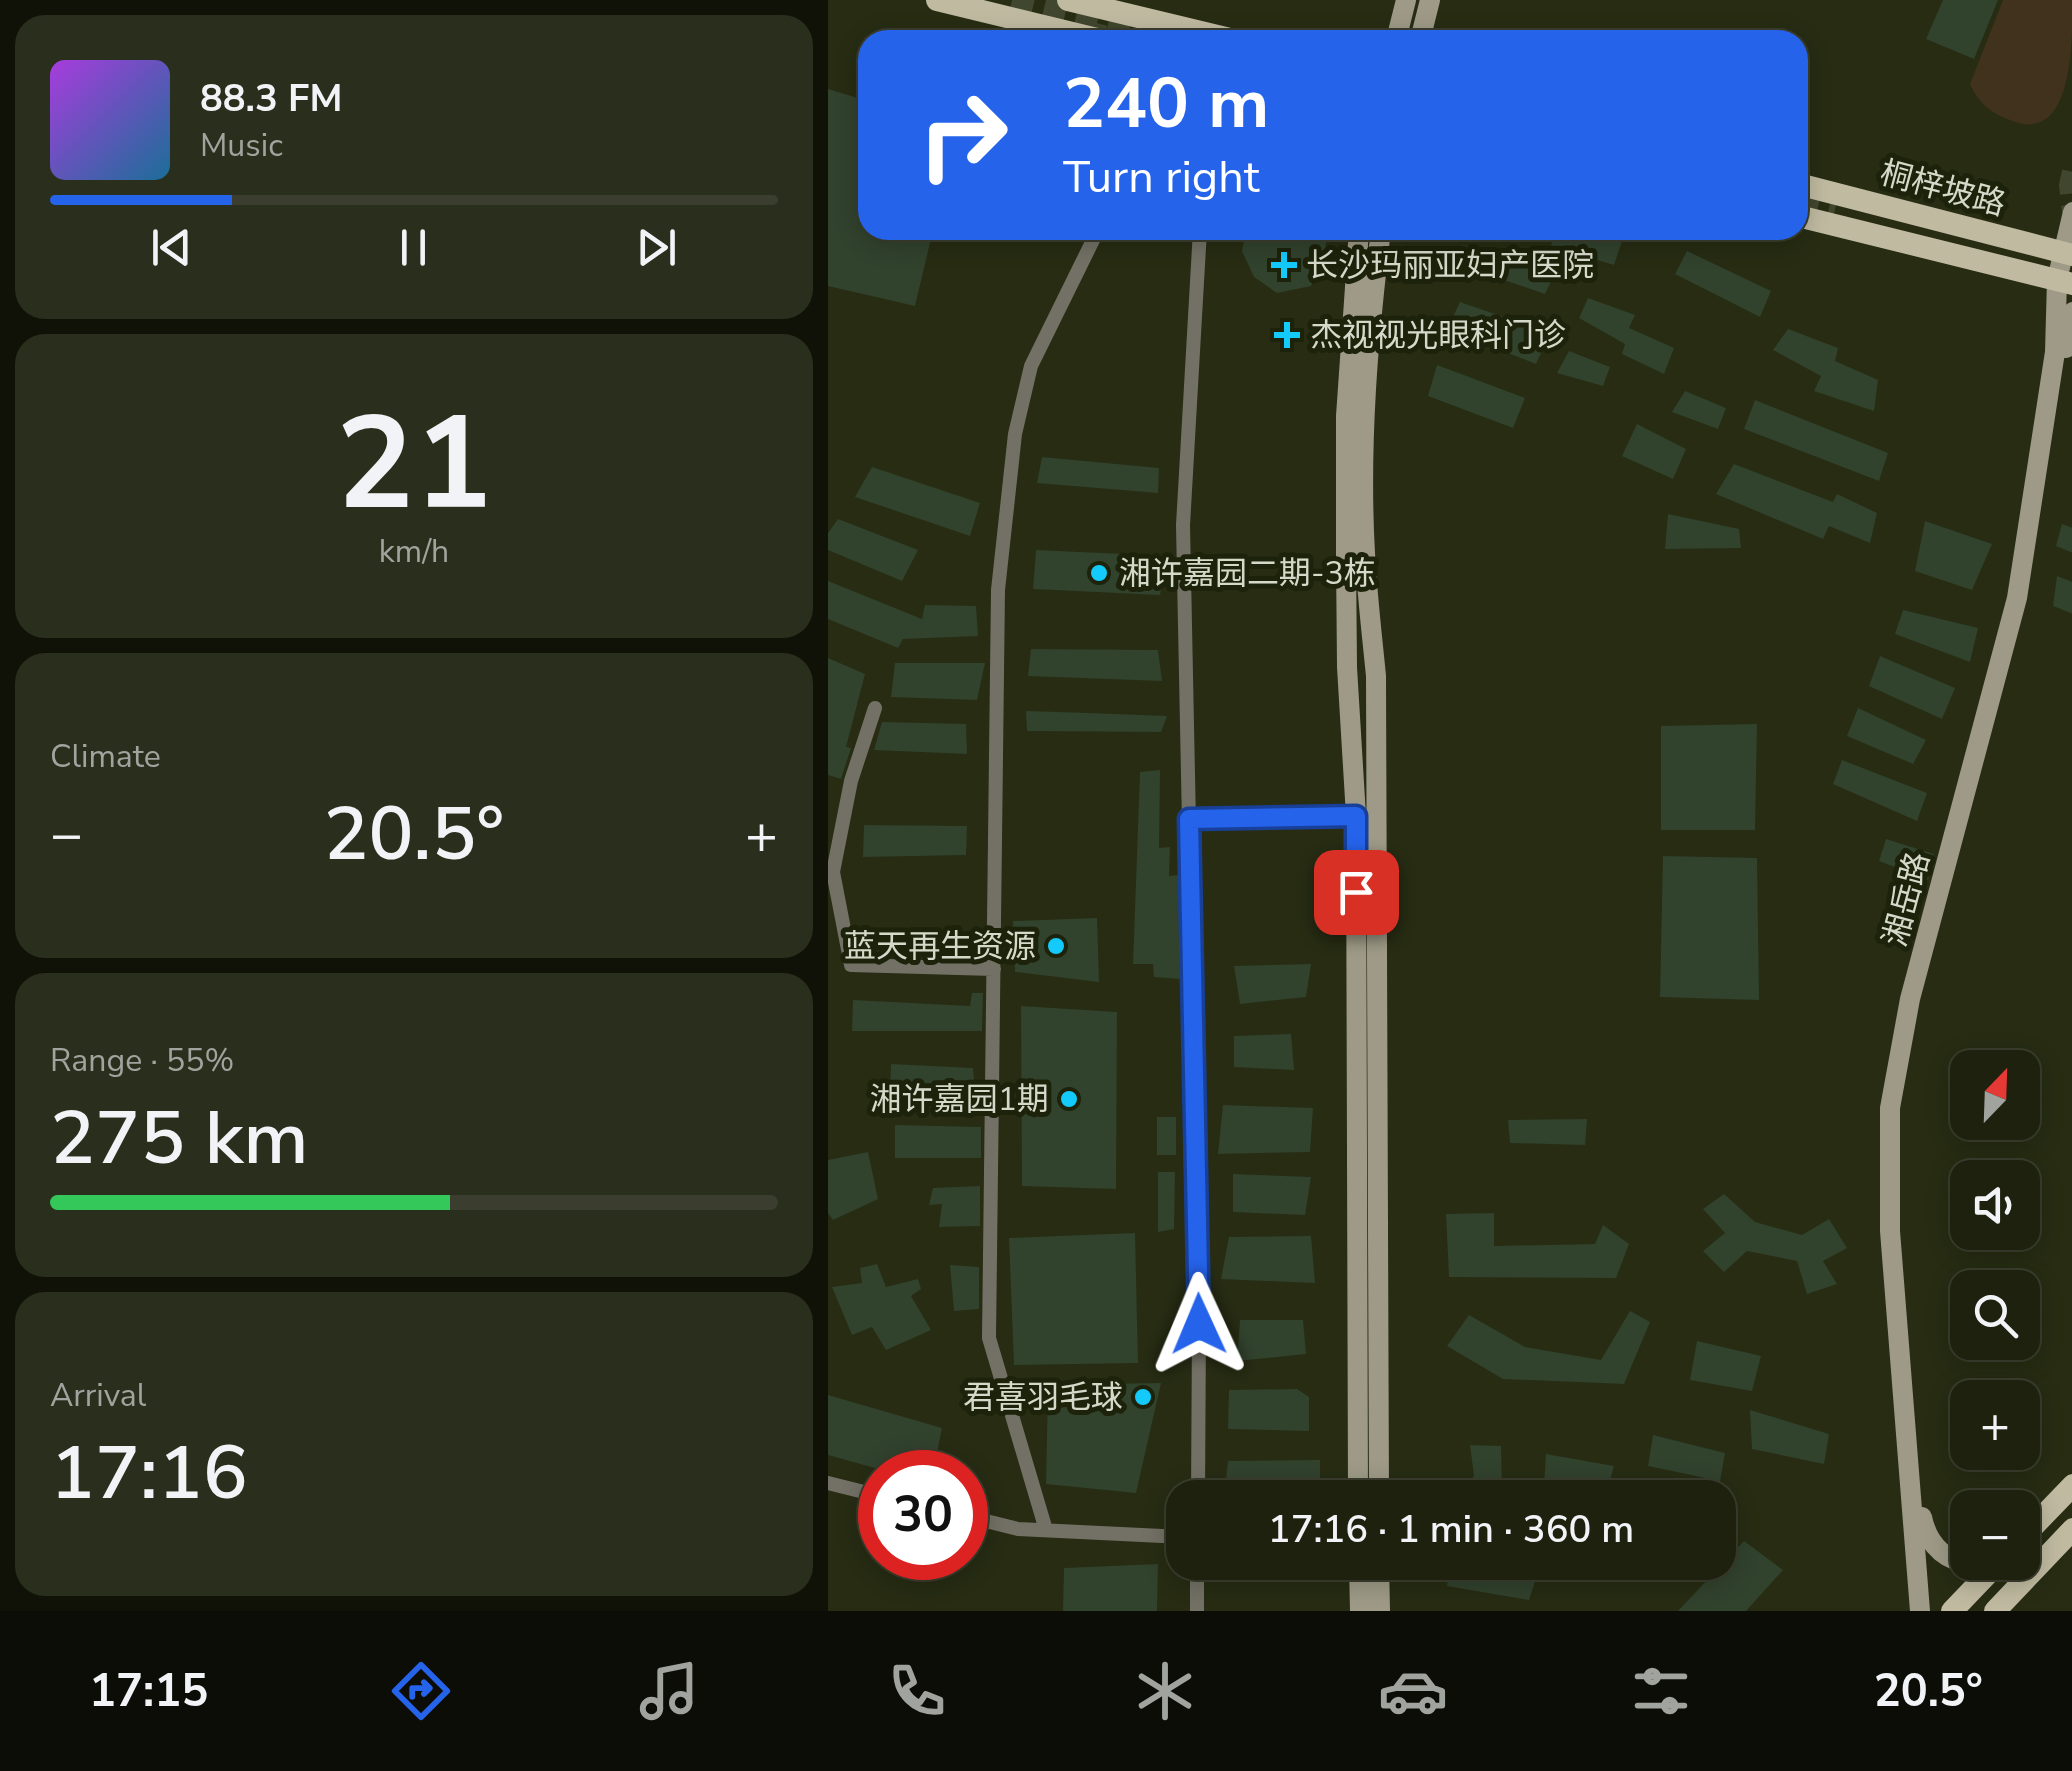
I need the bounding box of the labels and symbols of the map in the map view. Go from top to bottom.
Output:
street label: 桐梓坡路 [1875,151,2010,226]
place label: 长沙玛丽亚妇产医院 [1306,244,1594,287]
marker: 长沙玛丽亚妇产医院 [1271,252,1297,278]
place label: 杰视视光眼科门诊 [1310,314,1566,357]
marker: 杰视视光眼科门诊 [1274,322,1300,348]
place label: 湘许嘉园二期-3栋 [1119,552,1376,595]
marker: 湘许嘉园二期-3栋 [1088,562,1110,584]
street label: 湘岳路 [1873,847,1940,951]
pin [1314,850,1399,935]
place label: 蓝天再生资源 [844,925,1036,968]
marker: 蓝天再生资源 [1045,935,1067,957]
north arrow [1950,1050,2040,1140]
place label: 湘许嘉园1期 [870,1078,1049,1121]
marker: 湘许嘉园1期 [1058,1088,1080,1110]
position arrow [1147,1272,1251,1376]
place label: 君喜羽毛球 [963,1376,1123,1419]
marker: 君喜羽毛球 [1132,1386,1154,1408]
speed limit sign: 30 [858,1450,988,1580]

